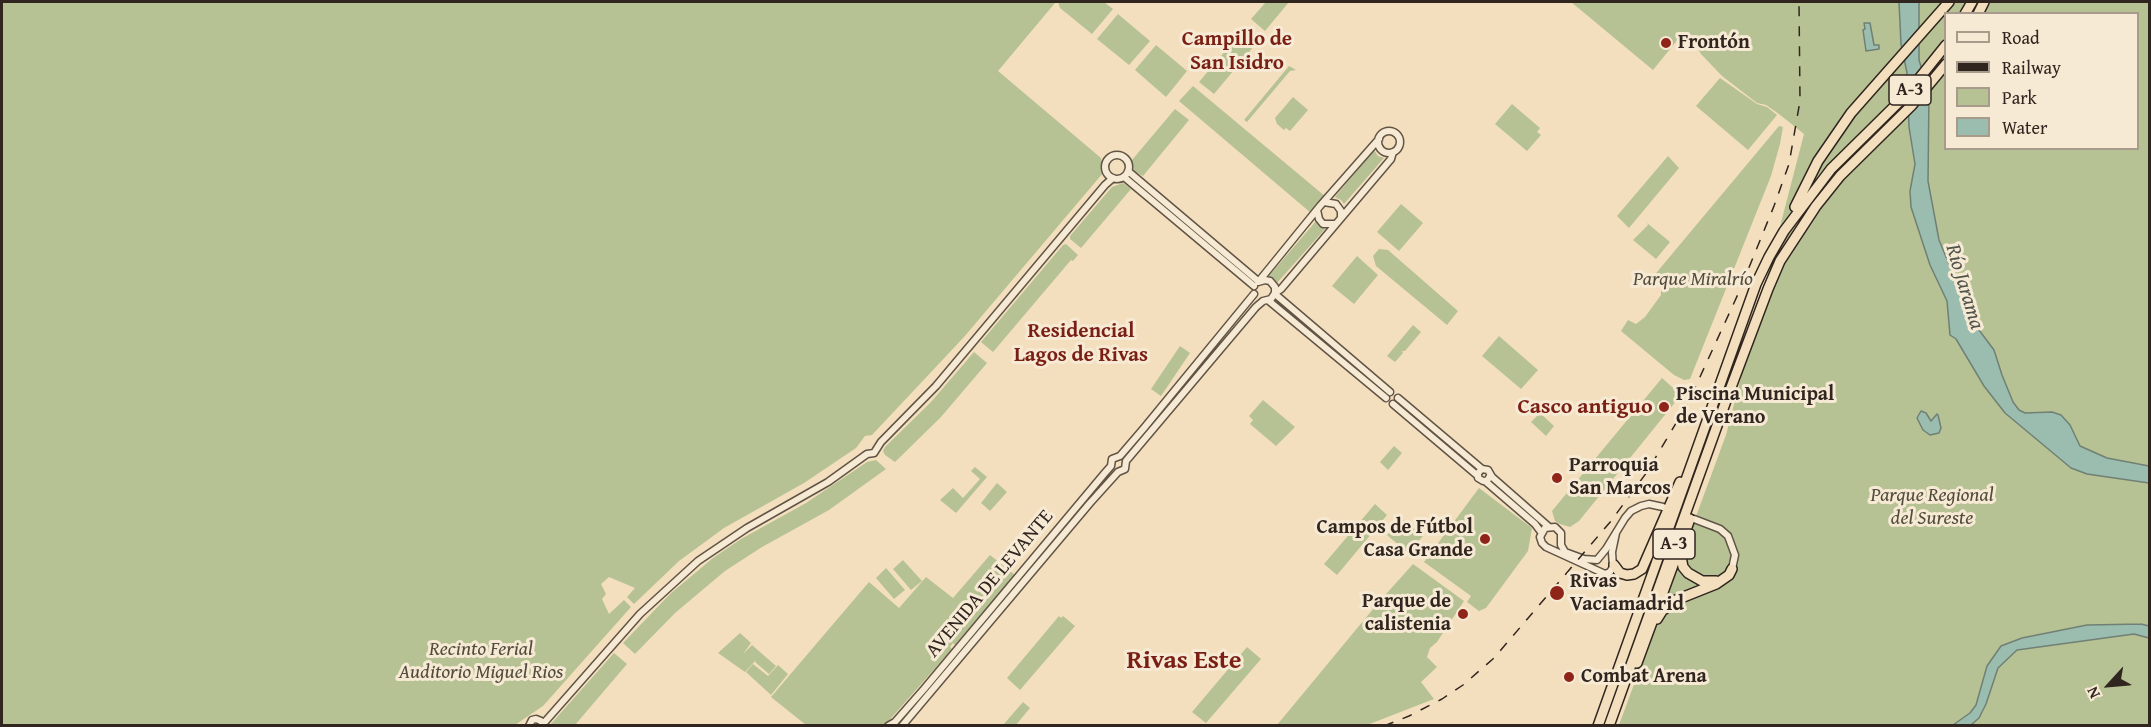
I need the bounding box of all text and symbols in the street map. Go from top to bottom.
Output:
legend [1944,12,2139,150]
text: Road [2002,24,2040,51]
district label: Campillo de San Isidro [1182,27,1292,77]
place label: Frontón [1678,31,1750,55]
marker: Frontón [1659,36,1673,50]
text: Railway [2002,54,2061,81]
road number: A-3 [1889,75,1931,105]
text: Park [2002,84,2037,111]
text: Water [2002,114,2047,141]
water label: Río Jarama [1939,241,1989,333]
park label: Parque Miralrío [1633,268,1753,292]
district label: Residencial Lagos de Rivas [1014,319,1148,369]
place label: Piscina Municipal de Verano [1676,383,1834,430]
district label: Casco antiguo [1517,394,1653,420]
marker: Piscina Municipal de Verano [1657,400,1671,414]
place label: Parroquia San Marcos [1569,454,1671,501]
marker: Parroquia San Marcos [1550,471,1564,485]
park label: Parque Regional del Sureste [1870,484,1994,531]
street label: AVENIDA DE LEVANTE [921,505,1059,663]
place label: Campos de Fútbol Casa Grande [1316,516,1473,563]
road number: A-3 [1653,529,1695,559]
marker: Campos de Fútbol Casa Grande [1478,532,1492,546]
place label: Rivas Vaciamadrid [1570,570,1684,617]
marker: Rivas Vaciamadrid [1548,584,1566,602]
place label: Parque de calistenia [1362,590,1451,637]
marker: Parque de calistenia [1456,607,1470,621]
park label: Recinto Ferial Auditorio Miguel Rios [399,638,563,685]
district label: Rivas Este [1127,645,1241,677]
north arrow [2079,655,2139,715]
place label: Combat Arena [1581,665,1707,689]
marker: Combat Arena [1562,670,1576,684]
text: N [2080,683,2106,703]

